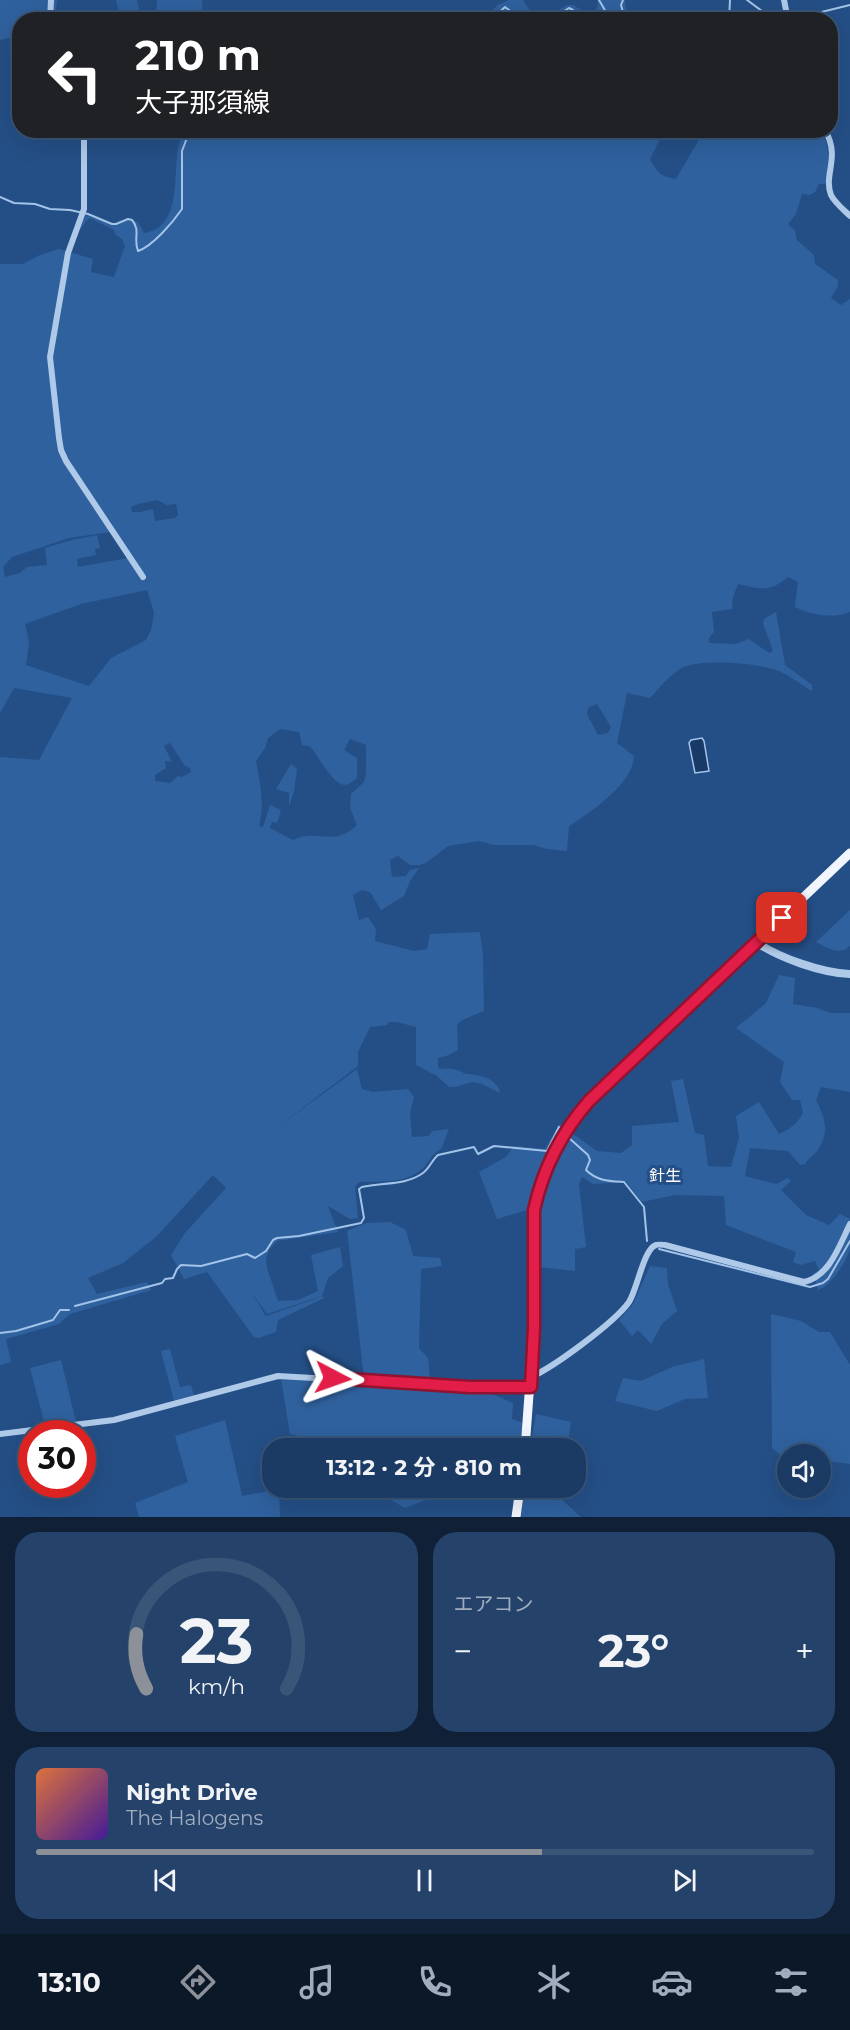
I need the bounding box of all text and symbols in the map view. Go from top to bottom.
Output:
text: 210 m [135,29,261,81]
icon: left [36,36,114,114]
text: 大子那須線 [135,86,270,119]
pin [756,892,807,943]
icon: arrive [765,901,798,934]
district label: 針生 [649,1166,681,1185]
position arrow [301,1346,365,1410]
speed limit sign: 30 [18,1420,96,1498]
map controls [777,1444,831,1498]
button: sound [777,1444,831,1498]
text: 13:12 · 2 分 · 810 m [326,1454,522,1481]
text: エアコン [454,1592,534,1616]
text: 23 [179,1603,253,1679]
text: 23° [598,1623,669,1678]
text: − [454,1631,472,1671]
text: + [795,1631,814,1671]
text: km/h [188,1673,245,1699]
text: Night Drive [126,1779,258,1806]
text: The Halogens [126,1806,263,1830]
icon: previous [149,1864,182,1897]
icon: pause [408,1864,441,1897]
icon: next [668,1864,701,1897]
icon: directions [177,1961,219,2003]
icon: music [296,1961,338,2003]
icon: phone [414,1961,456,2003]
icon: climate [533,1961,575,2003]
icon: car [651,1961,693,2003]
icon: filters [770,1961,812,2003]
text: 13:10 [38,1966,101,1999]

